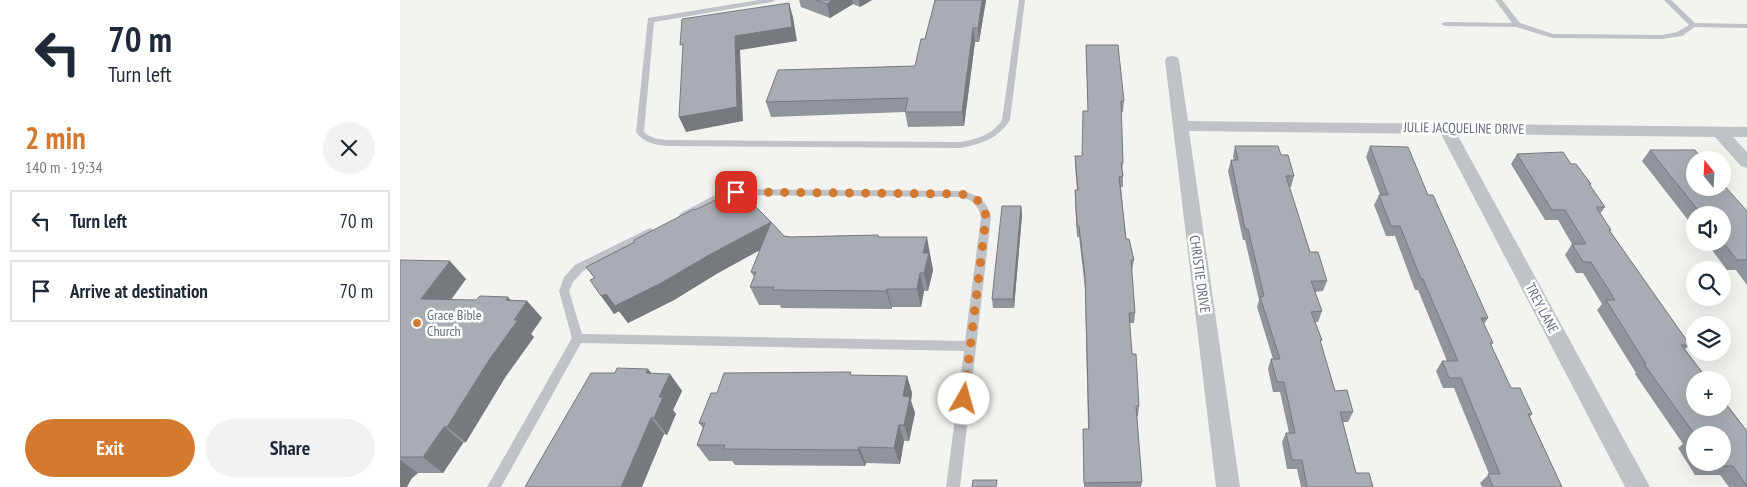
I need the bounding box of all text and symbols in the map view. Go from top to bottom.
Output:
text: 70 m [108,16,172,62]
icon: left [25,20,90,85]
text: Turn left [108,60,172,88]
text: 2 min [25,118,86,157]
street label: JULIE JACQUELINE DRIVE [1402,118,1525,138]
button: close [323,122,375,174]
north arrow [1686,151,1731,196]
map controls [1686,151,1731,471]
text: 140 m · 19:34 [25,157,103,177]
pin [715,171,757,213]
icon: arrive [722,178,750,206]
button: sound [1686,206,1731,251]
icon: left [27,207,55,235]
text: Turn left [70,209,127,233]
text: 70 m [340,209,373,233]
street label: CHRISTIE DRIVE [1186,234,1214,314]
button: search [1686,261,1731,306]
icon: arrive [27,277,55,305]
text: Arrive at destination [70,279,208,303]
text: 70 m [340,279,373,303]
street label: TREY LANE [1521,280,1563,336]
place label: Grace Bible Church [427,306,482,340]
button: layers [1686,316,1731,361]
marker: Grace Bible Church [411,317,423,329]
button: + [1686,371,1731,416]
position arrow [937,372,989,424]
button: Exit [25,419,195,477]
button: Share [205,419,375,477]
button: − [1686,426,1731,471]

